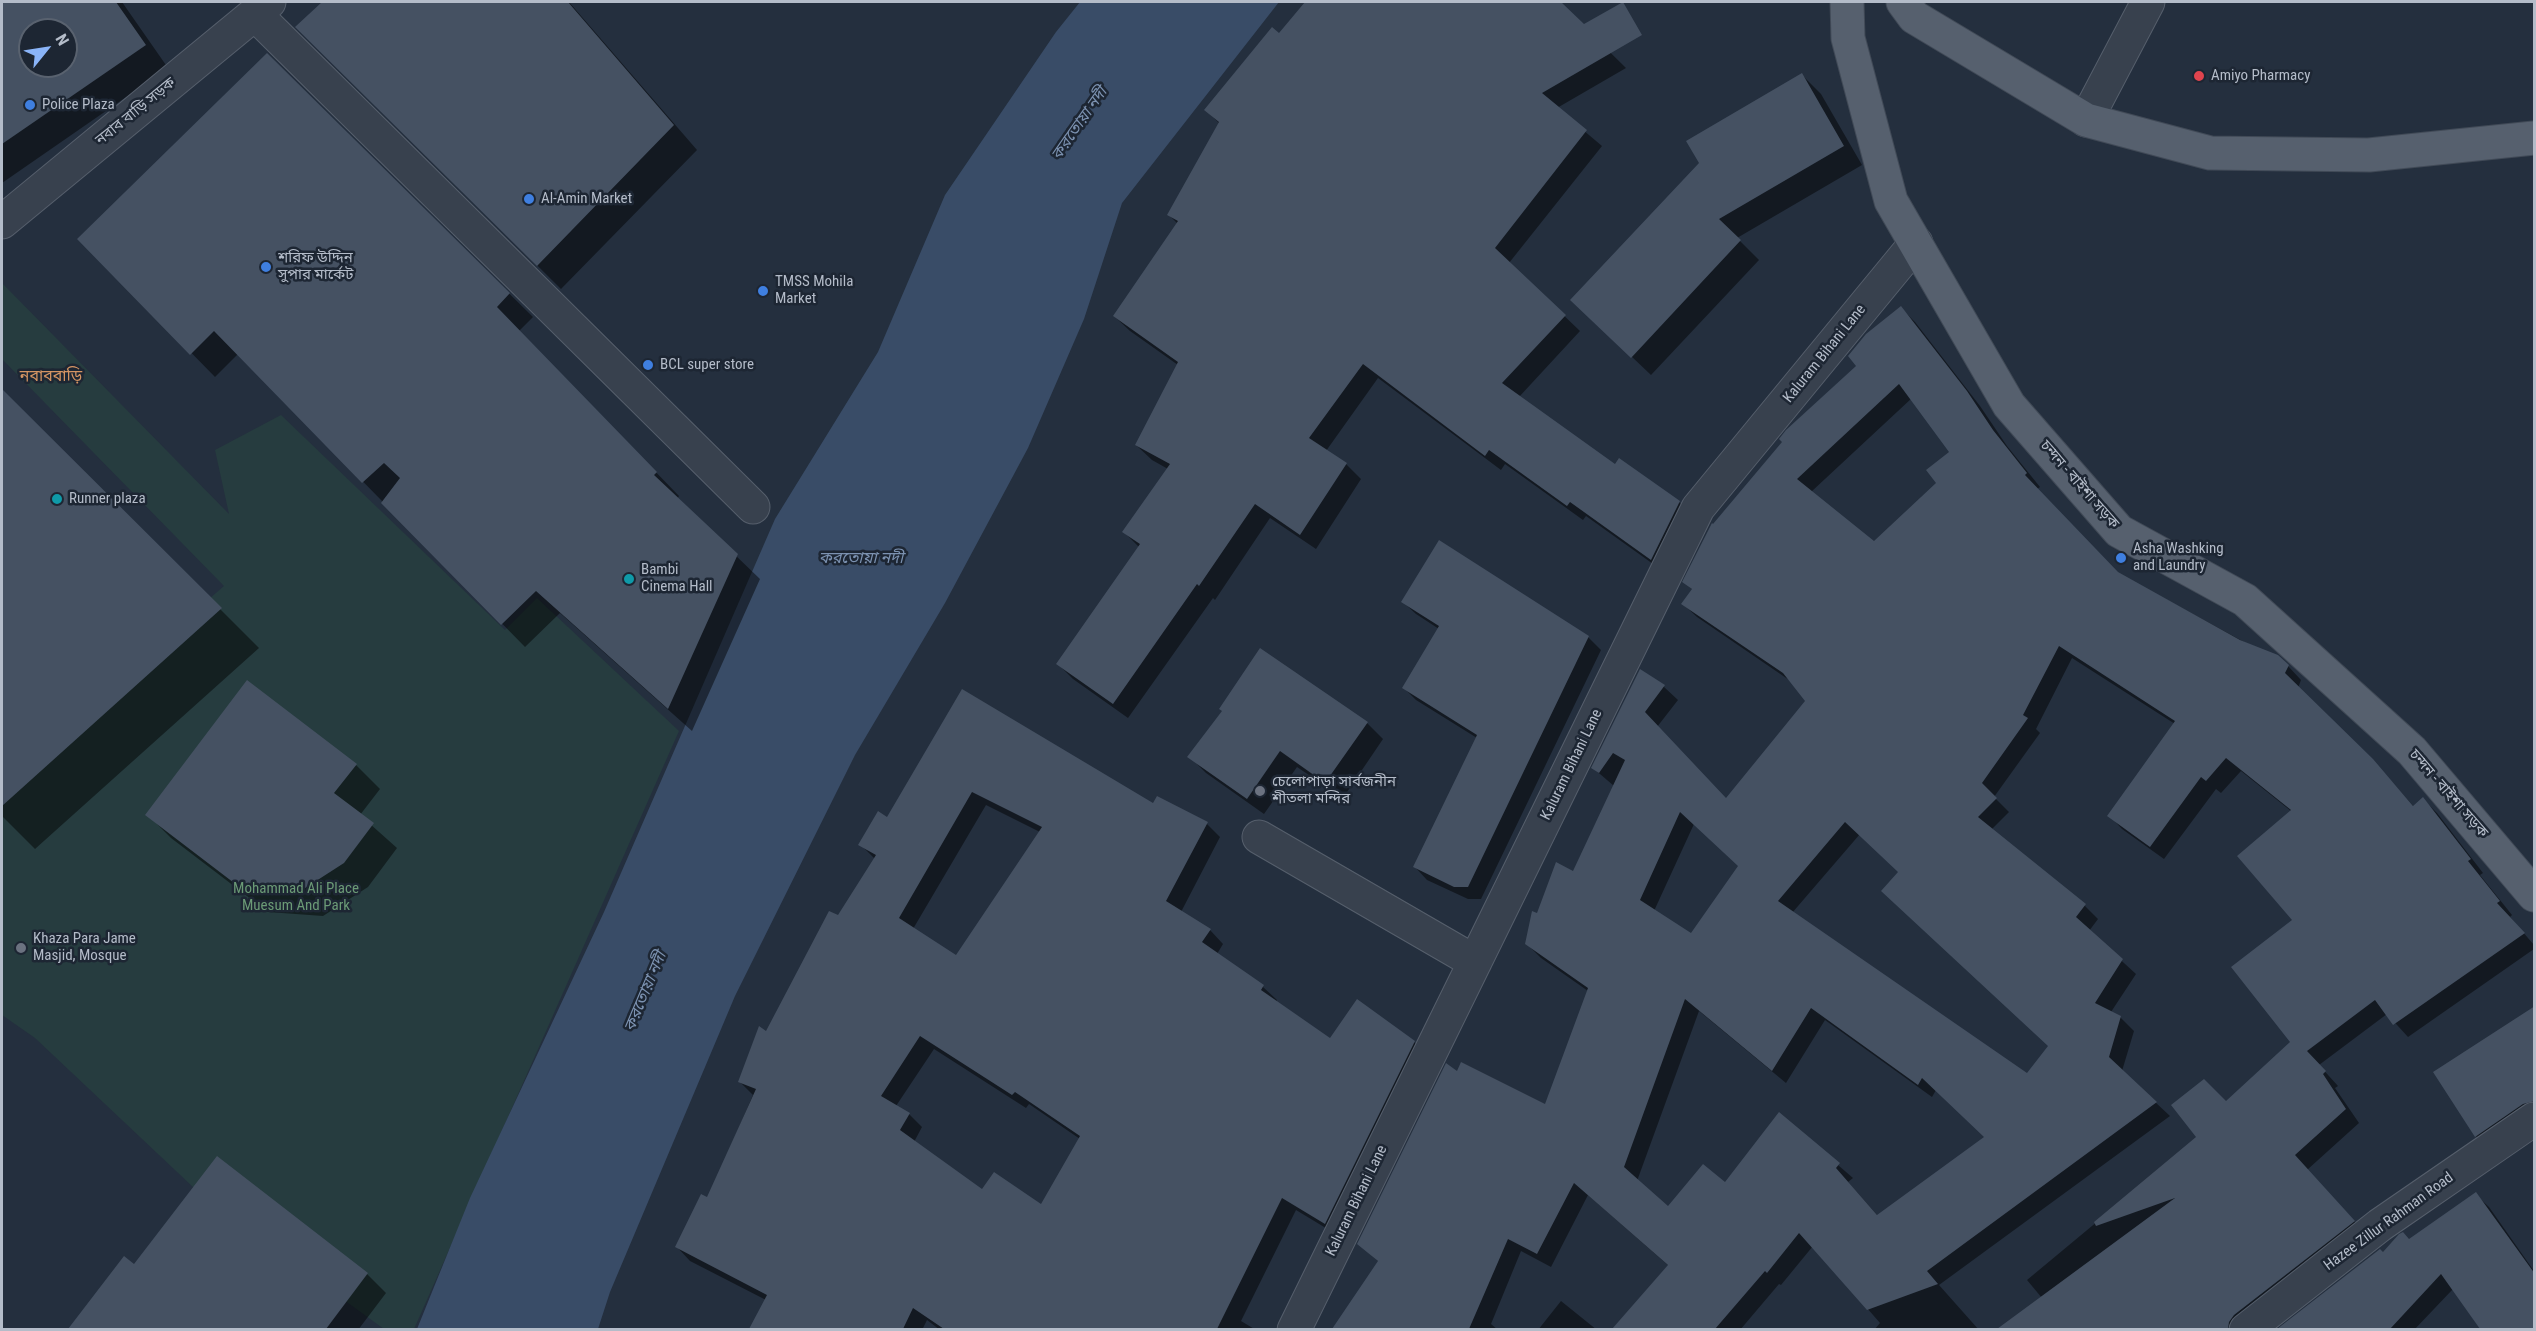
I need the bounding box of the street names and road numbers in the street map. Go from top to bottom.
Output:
street label: নবাব বাড়ি সড়ক [92,74,180,150]
street label: Kaluram Bihani Lane [1780,301,1870,407]
street label: চন্দন - বাইশা সড়ক [2036,437,2122,533]
street label: Kaluram Bihani Lane [1537,707,1607,823]
street label: চন্দন - বাইশা সড়ক [2405,746,2491,842]
street label: Kaluram Bihani Lane [1322,1143,1392,1259]
street label: Hazee Zillur Rahman Road [2321,1169,2457,1275]

